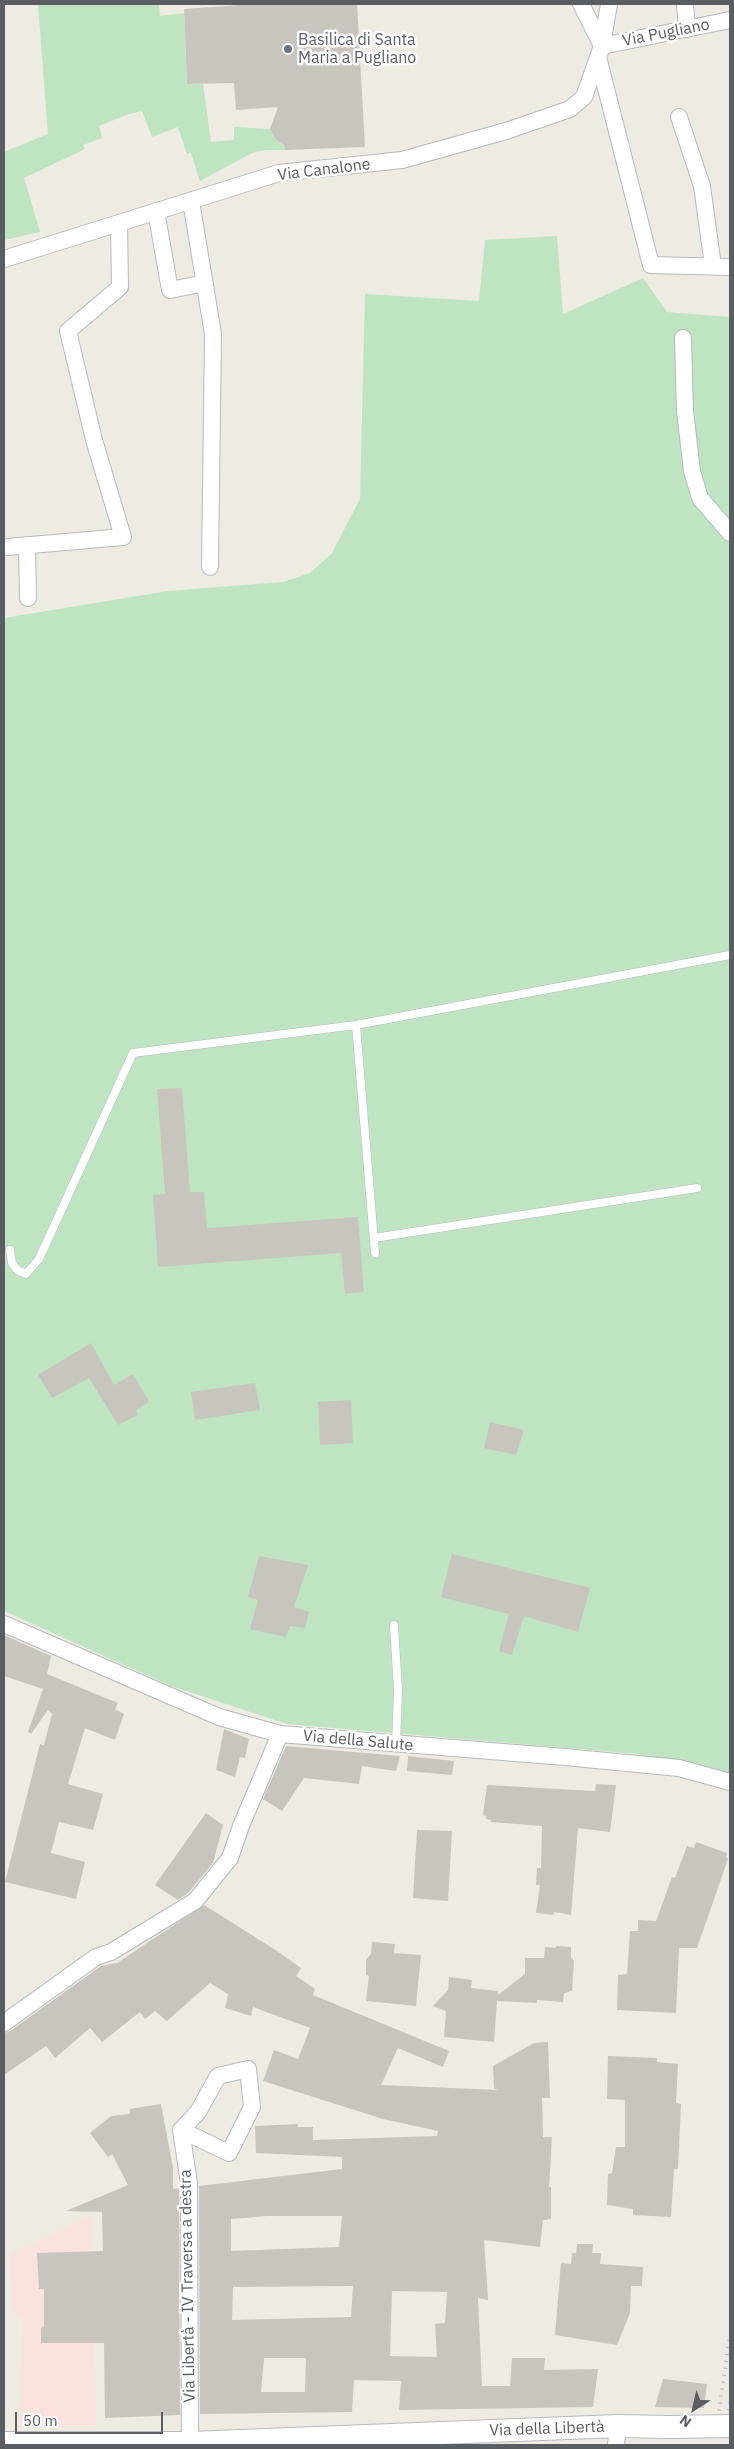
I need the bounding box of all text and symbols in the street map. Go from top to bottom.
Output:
street label: Via Pugliano [621,15,711,51]
place label: Basilica di Santa Maria a Pugliano [298,30,416,68]
marker: Basilica di Santa Maria a Pugliano [282,43,294,55]
street label: Via Canalone [276,155,372,185]
street label: Via della Salute [302,1727,414,1755]
street label: Via Libertà - IV Traversa a destra [176,2169,200,2403]
north arrow [669,2384,719,2434]
scale bar [18,2402,165,2434]
text: 50 m [23,2411,58,2430]
text: N [676,2411,695,2432]
street label: Via della Libertà [489,2417,605,2441]

